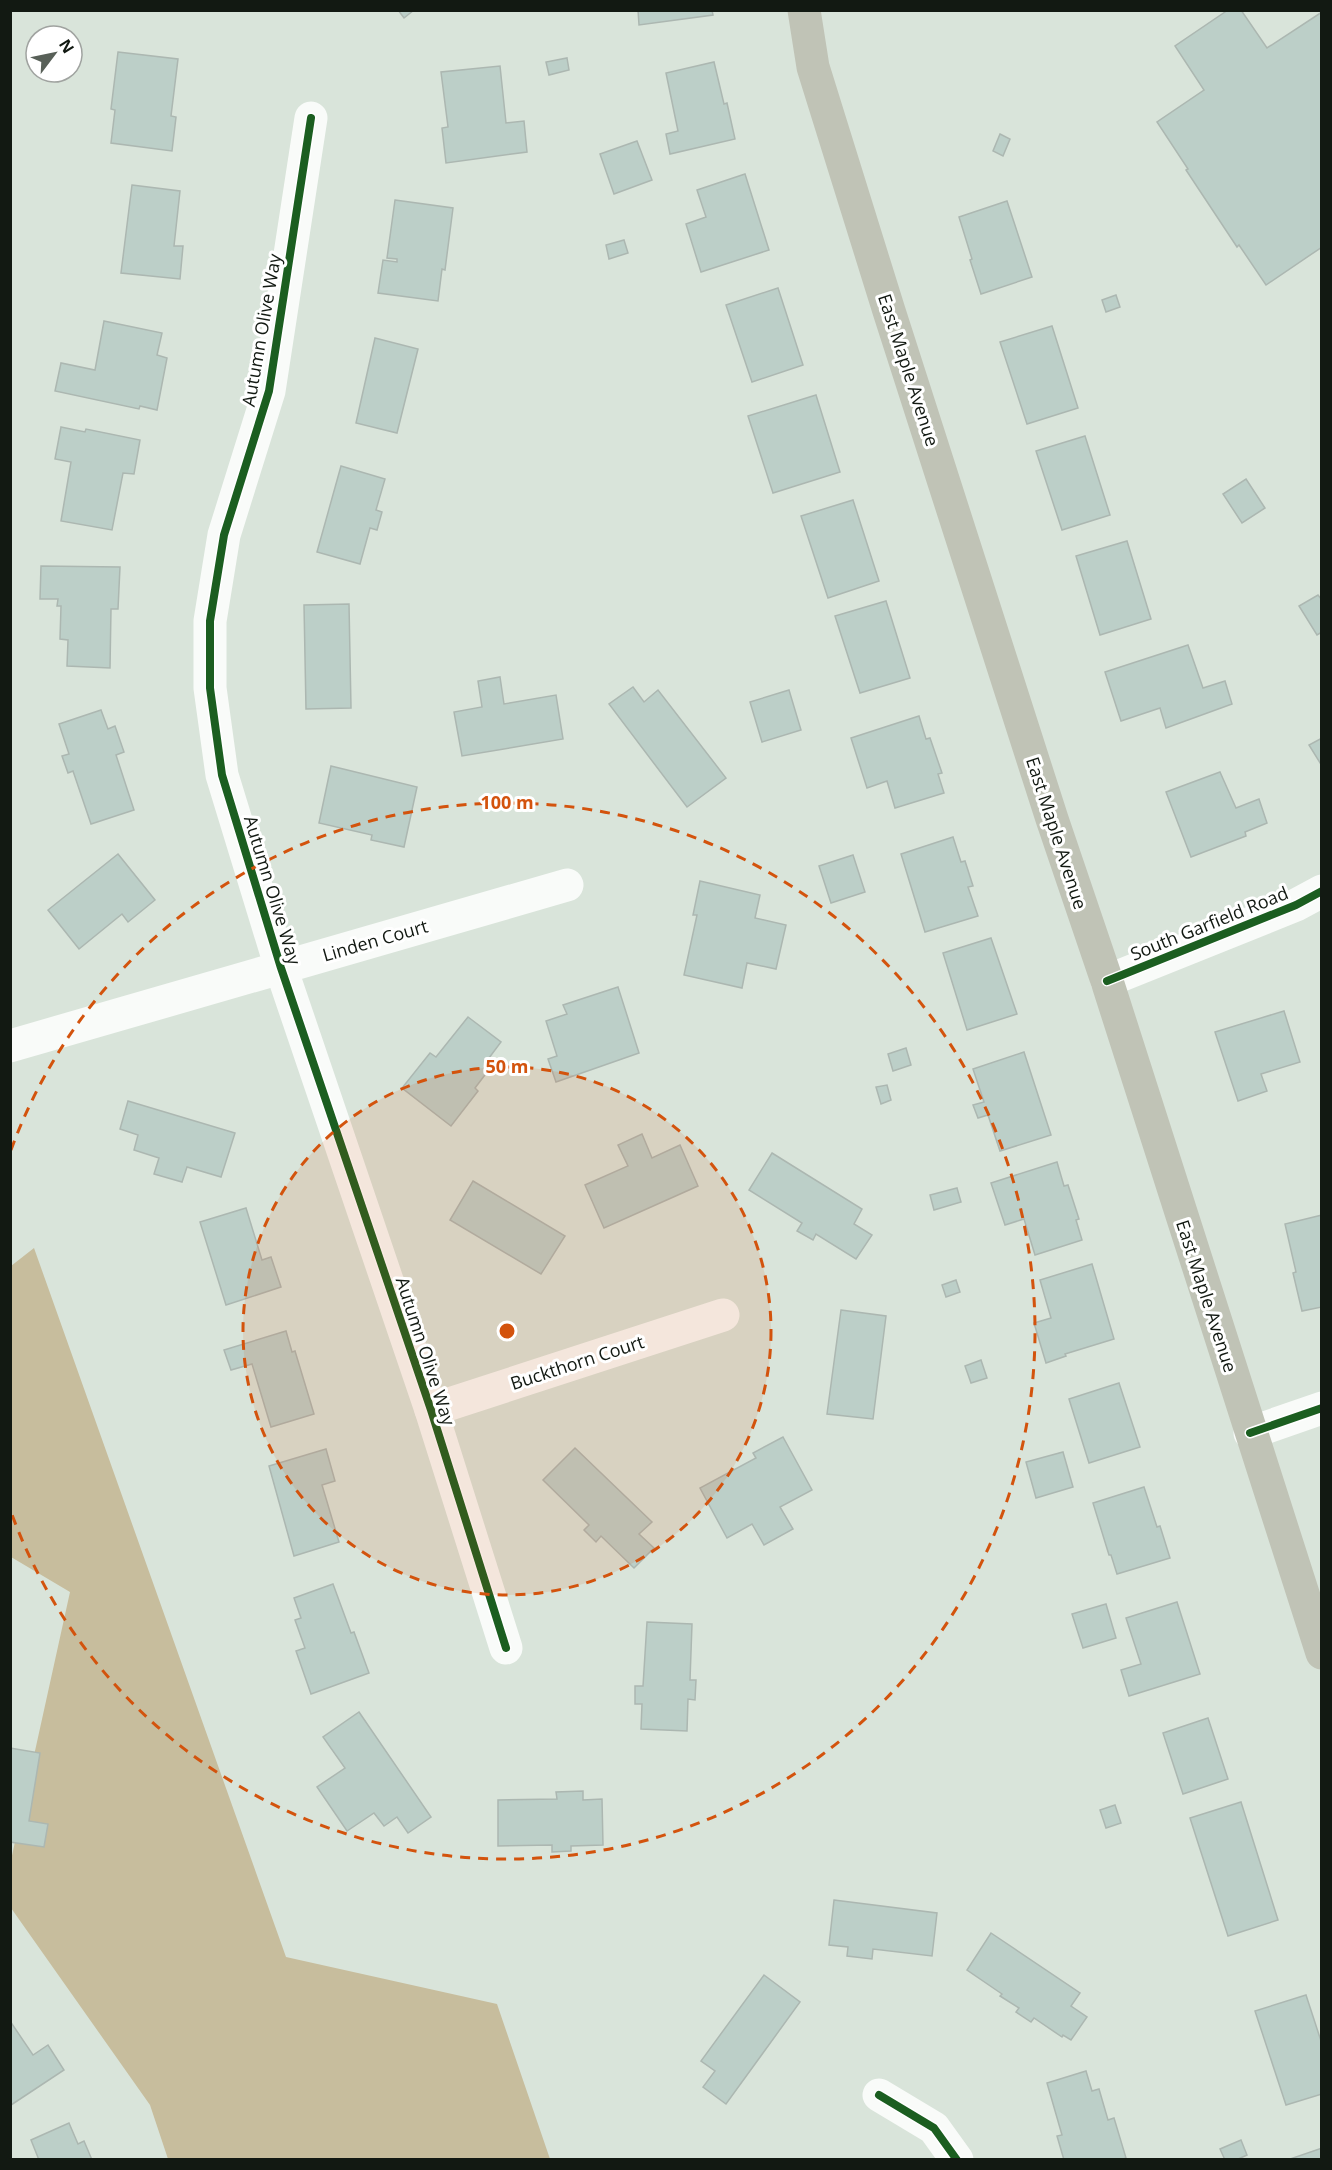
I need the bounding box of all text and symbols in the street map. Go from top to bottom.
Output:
north arrow [24,24,84,84]
text: N [54,35,79,57]
street label: Autumn Olive Way [236,251,286,408]
street label: East Maple Avenue [873,291,945,449]
street label: East Maple Avenue [1021,754,1093,912]
text: 100 m [480,790,534,814]
street label: Autumn Olive Way [239,812,307,968]
street label: South Garfield Road [1127,880,1291,966]
street label: Linden Court [319,913,431,967]
text: 50 m [486,1054,528,1078]
street label: East Maple Avenue [1171,1217,1243,1375]
street label: Autumn Olive Way [391,1274,462,1429]
centre of rings [497,1321,517,1341]
street label: Buckthorn Court [507,1329,647,1395]

